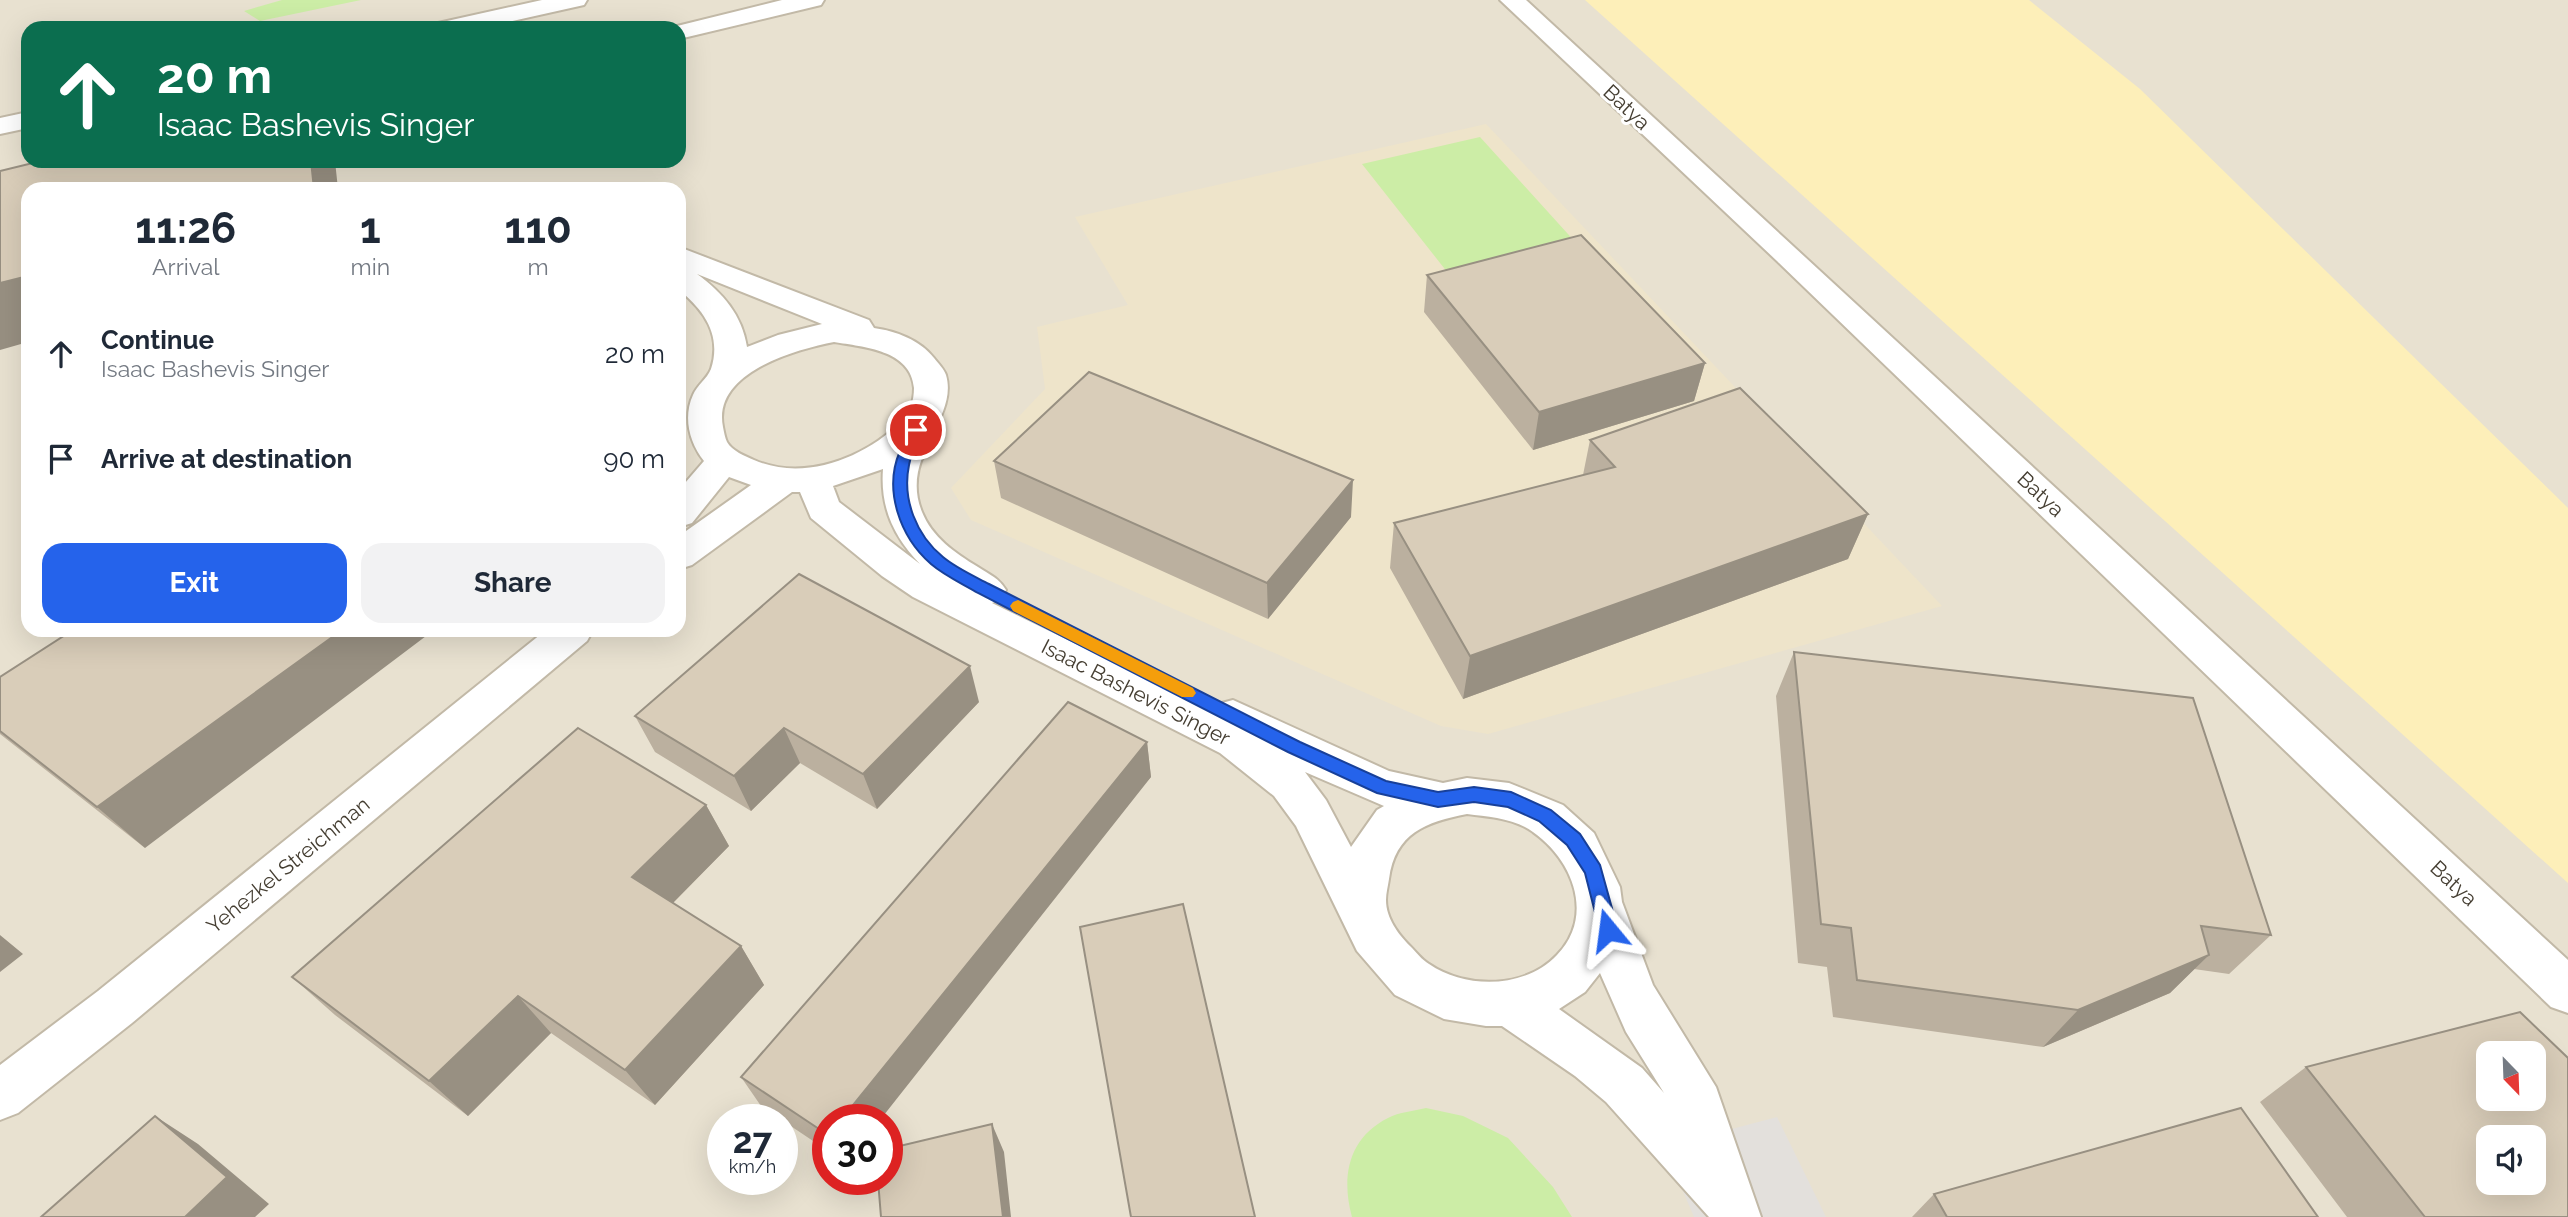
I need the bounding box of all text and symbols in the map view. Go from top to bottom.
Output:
text: 20 m [157,47,272,104]
icon: ahead [42,49,133,140]
street label: Batya [1598,79,1656,135]
text: Isaac Bashevis Singer [157,106,475,143]
text: 11:26 [135,204,236,253]
text: 1 [360,204,381,253]
text: 110 [504,204,572,253]
text: Arrival [152,253,220,280]
text: min [351,253,390,280]
text: m [528,253,549,280]
text: Continue [101,325,214,355]
icon: ahead [42,335,80,373]
text: 20 m [605,339,665,369]
text: Isaac Bashevis Singer [101,355,329,382]
pin [886,400,946,460]
icon: arrive [897,411,935,449]
icon: arrive [42,440,80,478]
text: Arrive at destination [101,444,352,474]
text: 90 m [603,444,665,474]
street label: Batya [2012,466,2070,522]
button: Exit [42,543,347,623]
button: Share [361,543,665,623]
street label: Isaac Bashevis Singer [1037,634,1235,751]
street label: Yehezkel Streichman [201,792,375,938]
street label: Batya [2425,855,2483,911]
position arrow [1571,893,1645,967]
north arrow [2476,1041,2546,1111]
map controls [2476,1041,2546,1195]
speed limit sign: 30 [812,1104,903,1195]
text: 27 [733,1120,772,1161]
button: sound [2476,1125,2546,1195]
text: km/h [729,1156,776,1177]

